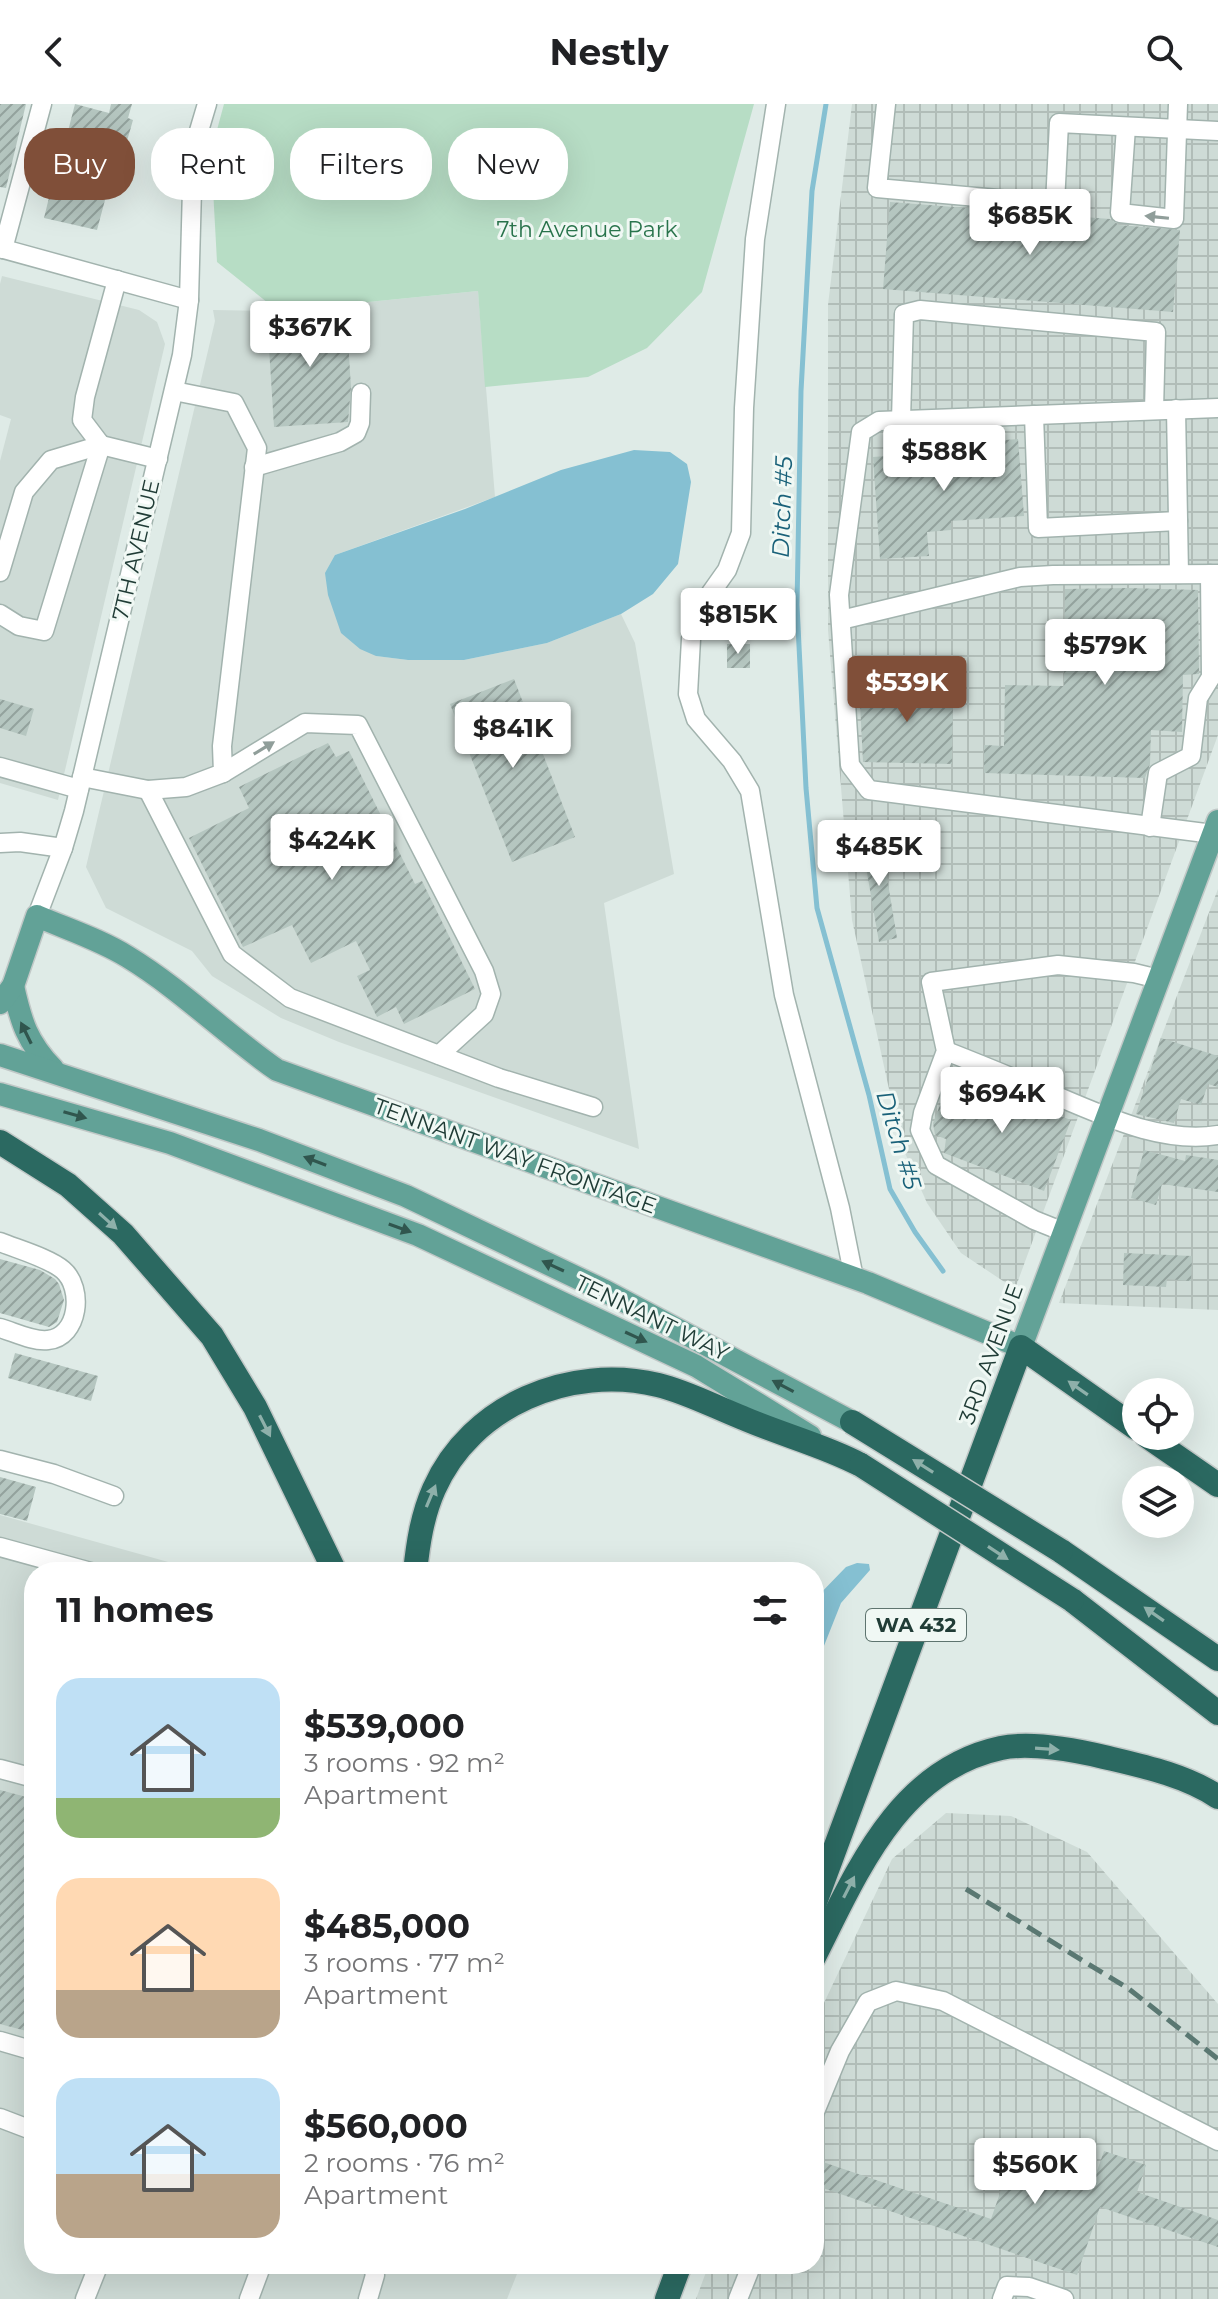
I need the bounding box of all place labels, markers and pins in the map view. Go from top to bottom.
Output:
pin: $685K [974,189,1086,257]
pin: $367K [254,301,366,369]
pin: $588K [888,425,1000,493]
pin: $815K [682,588,794,656]
pin: $579K [1049,619,1161,687]
pin: $539K [851,656,963,724]
pin: $841K [457,702,569,770]
pin: $424K [276,814,388,882]
pin: $485K [823,820,935,888]
pin: $694K [946,1067,1058,1135]
pin: $560K [979,2138,1091,2206]

